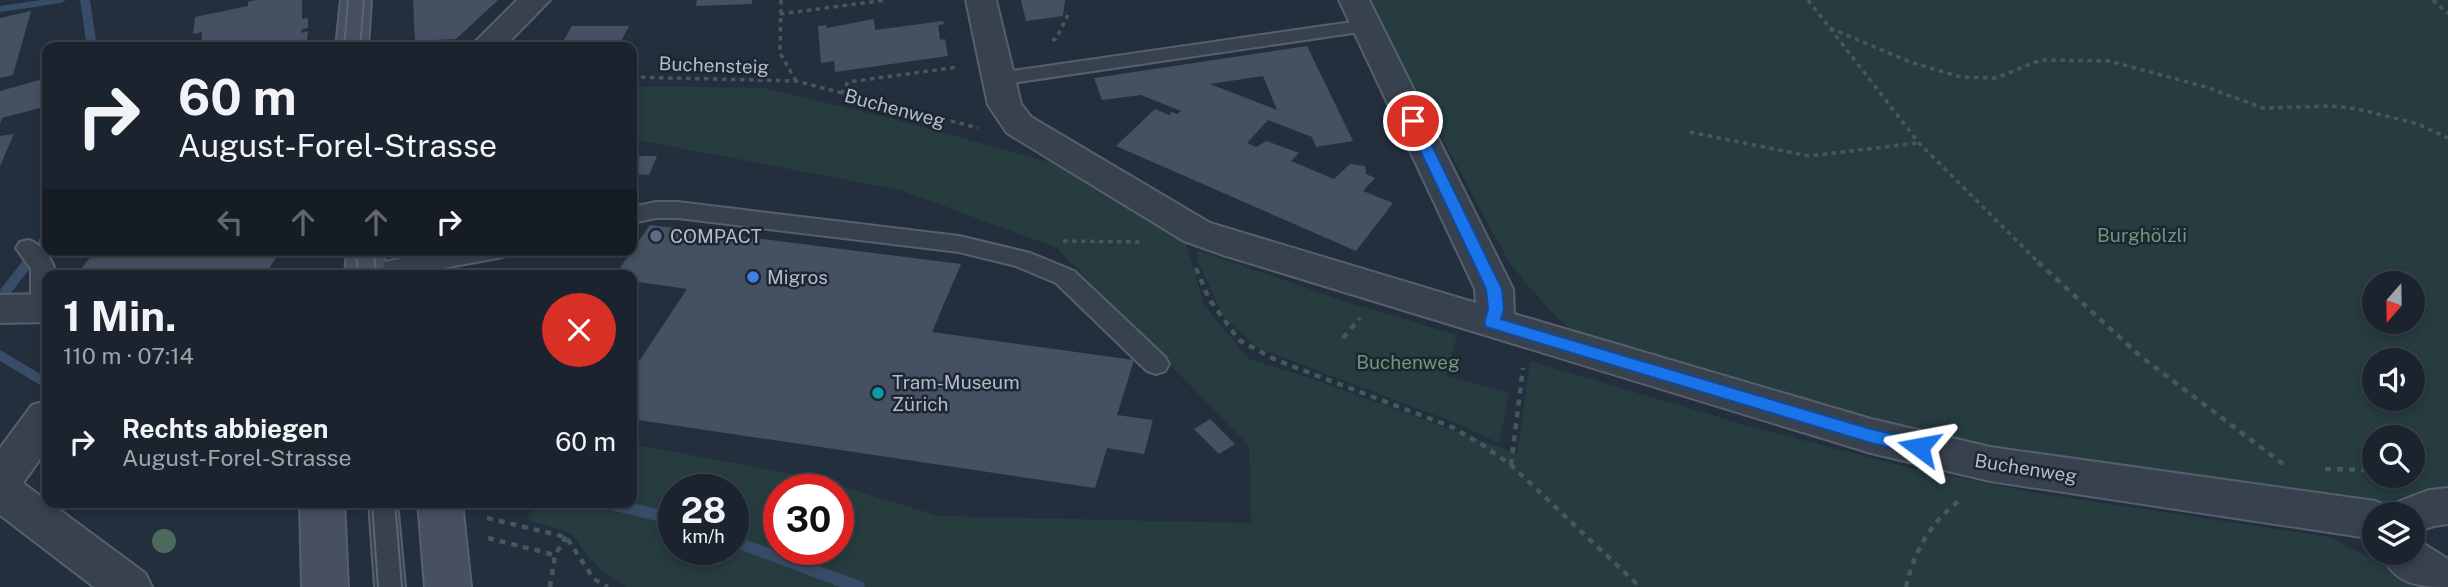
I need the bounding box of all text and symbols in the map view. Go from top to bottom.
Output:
street label: Buchensteig [658,52,770,78]
text: 60 m [178,68,297,126]
icon: right [63,70,154,161]
street label: Buchenweg [842,84,948,132]
pin [1383,91,1443,151]
icon: arrive [1394,102,1432,140]
text: August-Forel-Strasse [178,127,497,164]
icon: left [211,203,249,241]
icon: ahead [284,203,322,241]
icon: ahead [357,203,395,241]
icon: right [430,203,468,241]
park label: Burghölzli [2097,224,2187,246]
place label: COMPACT [670,225,762,247]
marker: COMPACT [648,228,664,244]
place label: Migros [767,266,828,288]
marker: Migros [745,269,761,285]
north arrow [2362,271,2426,334]
map controls [2362,271,2425,565]
text: 1 Min. [63,291,177,340]
button: close [542,293,616,367]
text: 110 m · 07:14 [63,342,194,369]
button: sound [2362,348,2425,411]
park label: Buchenweg [1356,351,1460,373]
place label: Tram-Museum Zürich [892,371,1020,415]
marker: Tram-Museum Zürich [870,385,886,401]
position arrow [1882,410,1956,484]
text: Rechts abbiegen [122,413,328,444]
icon: right [63,423,101,461]
button: search [2362,425,2425,488]
text: 60 m [555,426,616,457]
text: August-Forel-Strasse [122,444,351,471]
street label: Buchenweg [1973,449,2079,487]
speed limit sign: 30 [763,474,854,565]
text: 28 [681,490,726,531]
button: layers [2362,502,2425,565]
text: km/h [682,526,725,547]

